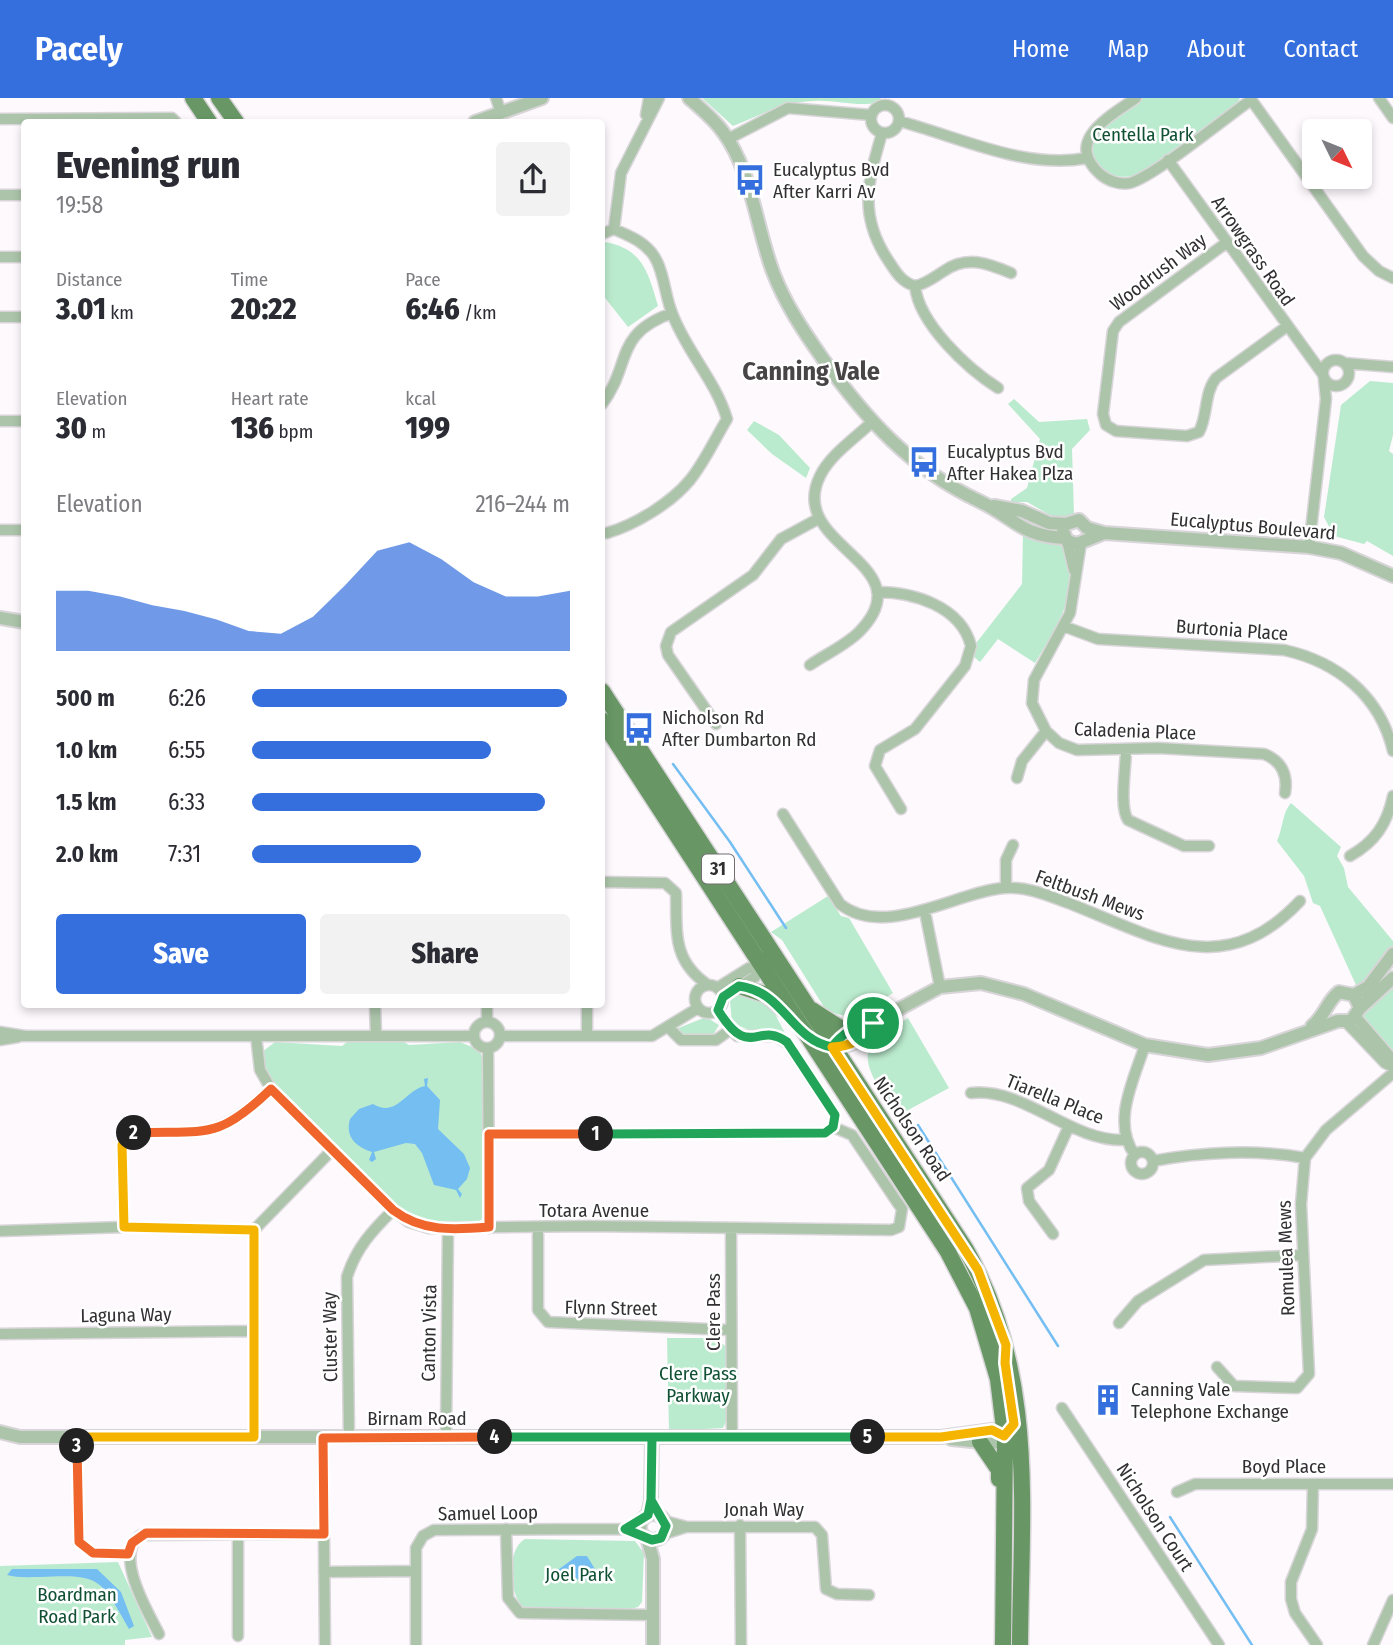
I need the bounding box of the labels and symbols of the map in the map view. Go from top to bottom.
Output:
north arrow [1302,119,1372,189]
park label: Centella Park [1092,123,1194,146]
place label: Eucalyptus Bvd After Karri Av [773,158,890,203]
bus stop icon: Eucalyptus Bvd After Karri Av [733,163,767,197]
street label: Arrowgrass Road [1207,191,1299,311]
street label: Woodrush Way [1105,228,1211,316]
district label: Canning Vale [742,356,880,387]
place label: Eucalyptus Bvd After Hakea Plza [947,440,1073,485]
bus stop icon: Eucalyptus Bvd After Hakea Plza [907,445,941,479]
street label: Eucalyptus Boulevard [1169,507,1337,545]
street label: Burtonia Place [1175,615,1289,645]
place label: Nicholson Rd After Dumbarton Rd [662,706,816,751]
bus stop icon: Nicholson Rd After Dumbarton Rd [622,711,656,745]
street label: Caladenia Place [1074,717,1196,745]
road number: 31 [702,854,734,884]
street label: Feltbush Mews [1032,865,1148,925]
pin [843,993,903,1053]
street label: Tiarella Place [1003,1069,1107,1129]
street label: Nicholson Road [869,1072,955,1186]
pin: 2 [116,1116,152,1150]
pin: 1 [578,1116,614,1152]
street label: Totara Avenue [539,1199,649,1222]
street label: Romulea Mews [1272,1200,1300,1316]
street label: Clere Pass [702,1273,725,1351]
street label: Canton Vista [417,1284,441,1382]
street label: Cluster Way [318,1291,342,1382]
street label: Flynn Street [564,1296,658,1320]
street label: Laguna Way [80,1303,172,1327]
park label: Clere Pass Parkway [659,1362,737,1407]
place label: Canning Vale Telephone Exchange [1131,1378,1289,1423]
building icon: Canning Vale Telephone Exchange [1091,1383,1125,1417]
street label: Birnam Road [367,1407,467,1430]
pin: 4 [477,1420,512,1454]
pin: 5 [850,1420,886,1454]
pin: 3 [60,1428,94,1464]
street label: Boyd Place [1242,1455,1326,1478]
street label: Nicholson Court [1112,1459,1199,1576]
street label: Jonah Way [724,1498,805,1521]
street label: Samuel Loop [438,1501,538,1525]
park label: Joel Park [545,1563,613,1586]
park label: Boardman Road Park [37,1583,117,1628]

